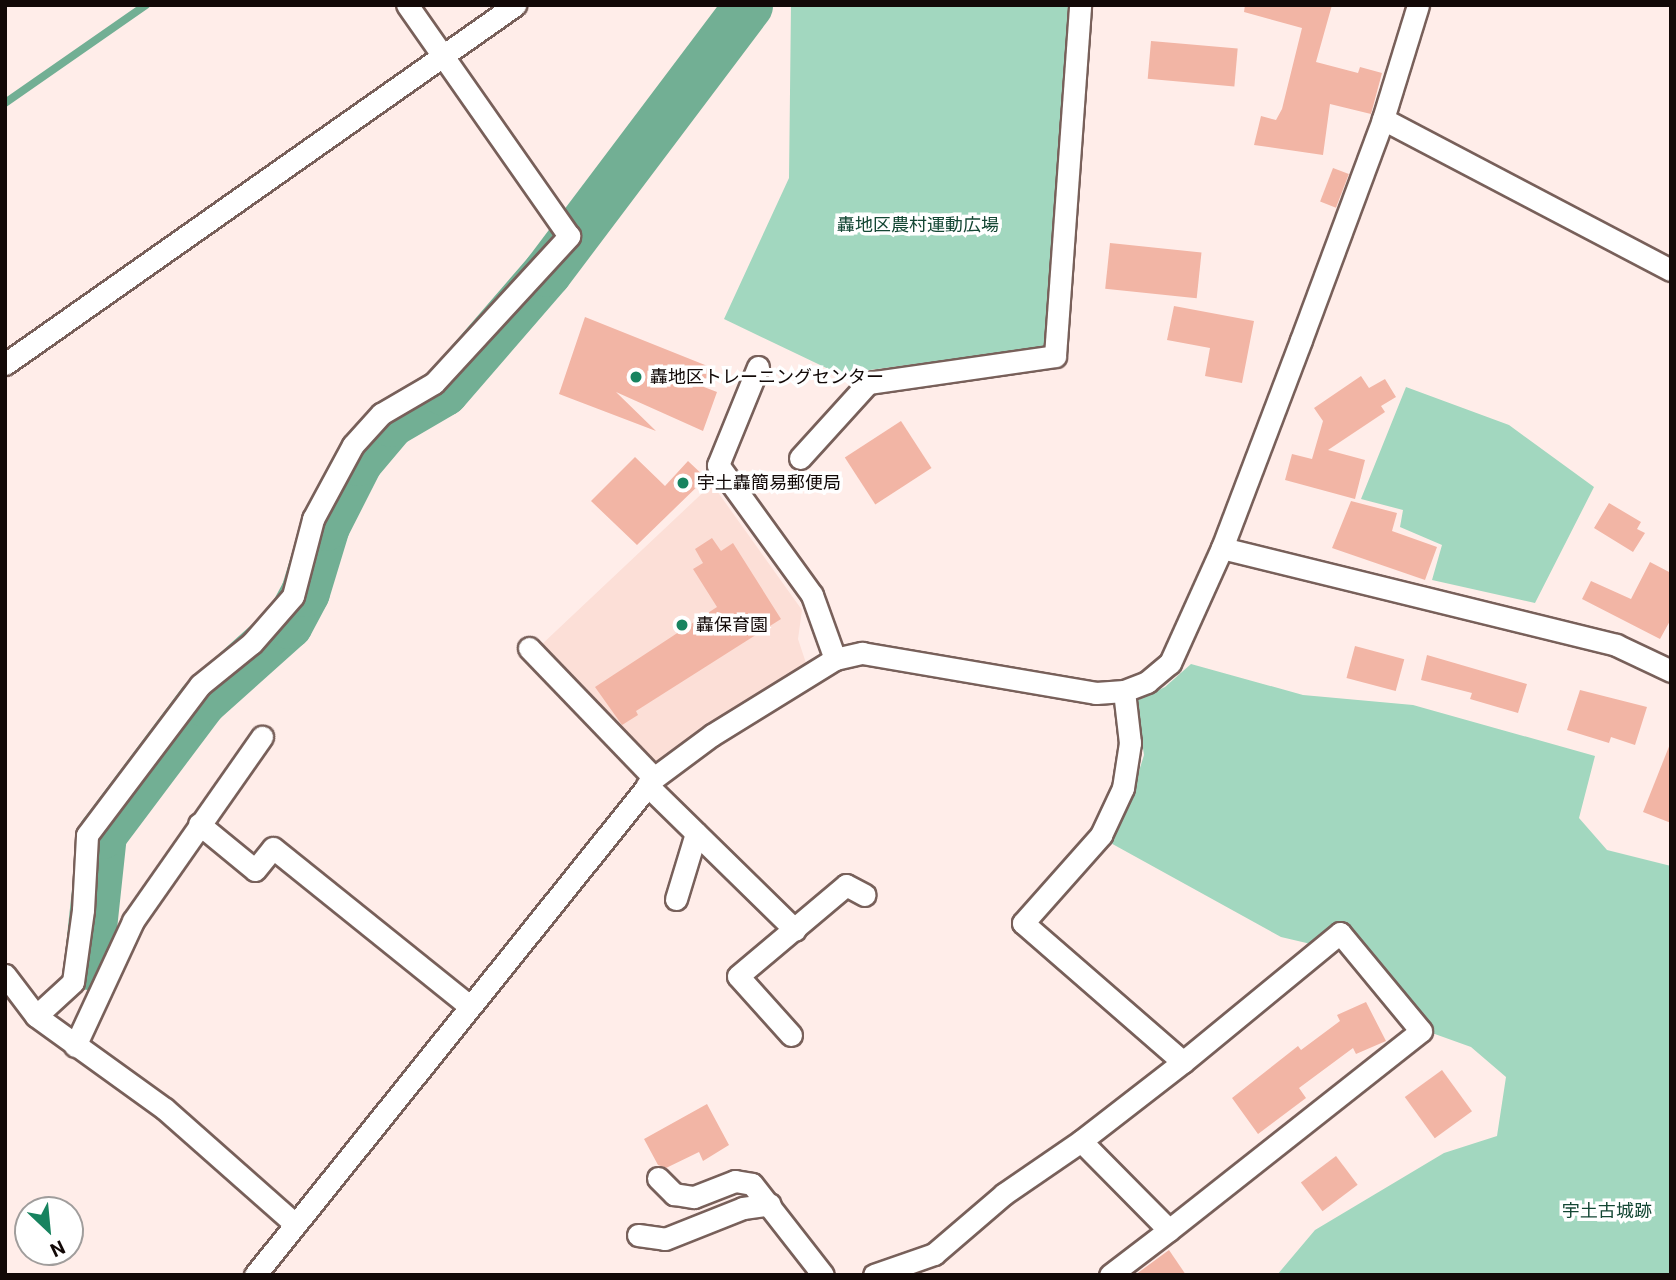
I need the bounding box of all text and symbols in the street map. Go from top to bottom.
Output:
park label: 轟地区農村運動広場 [837,214,999,236]
place label: 轟地区トレーニングセンター [650,366,884,388]
marker: 轟地区トレーニングセンター [628,369,644,385]
place label: 宇土轟簡易郵便局 [697,472,841,494]
marker: 宇土轟簡易郵便局 [675,475,691,491]
place label: 轟保育園 [696,614,768,636]
marker: 轟保育園 [674,617,690,633]
north arrow [14,1196,84,1266]
park label: 宇土古城跡 [1562,1200,1652,1222]
text: N [46,1235,69,1262]

